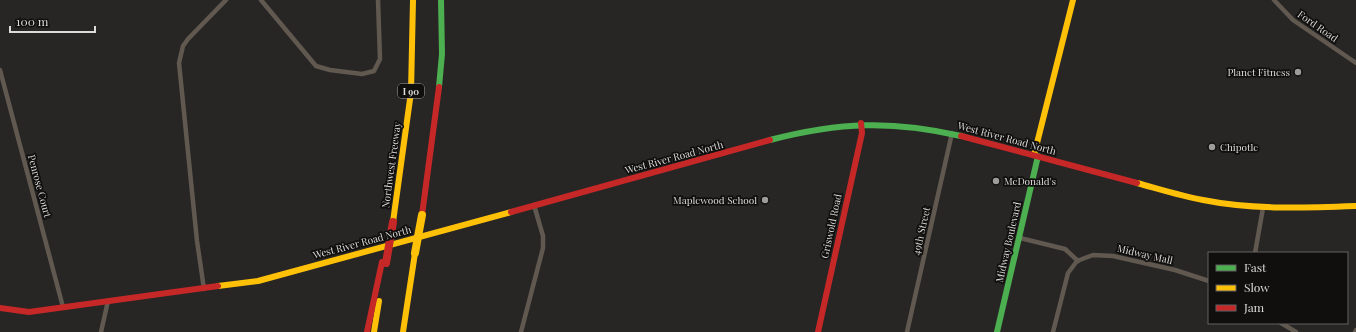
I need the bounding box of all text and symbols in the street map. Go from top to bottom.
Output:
street label: Ford Road [1295,7,1341,45]
scale bar [10,8,95,34]
text: 100 m [16,13,49,29]
place label: Planet Fitness [1227,65,1290,79]
marker: Planet Fitness [1293,67,1303,77]
road number: I 90 [398,84,424,98]
street label: West River Road North [955,118,1058,158]
street label: Northwest Freeway [378,121,404,209]
street label: West River Road North [622,137,725,177]
place label: Chipotle [1220,140,1258,154]
marker: Chipotle [1207,142,1217,152]
street label: Penrose Court [25,153,55,219]
place label: McDonald's [1004,174,1056,188]
marker: McDonald's [991,176,1001,186]
street label: Griswold Road [817,192,845,260]
place label: Maplewood School [673,193,757,207]
marker: Maplewood School [760,195,770,205]
street label: Midway Boulevard [992,200,1024,284]
street label: 49th Street [909,205,933,256]
street label: West River Road North [310,222,413,262]
street label: Midway Mall [1116,241,1174,267]
legend [1208,252,1348,324]
text: Fast [1244,259,1267,275]
text: Slow [1244,279,1270,295]
text: Jam [1243,299,1265,315]

